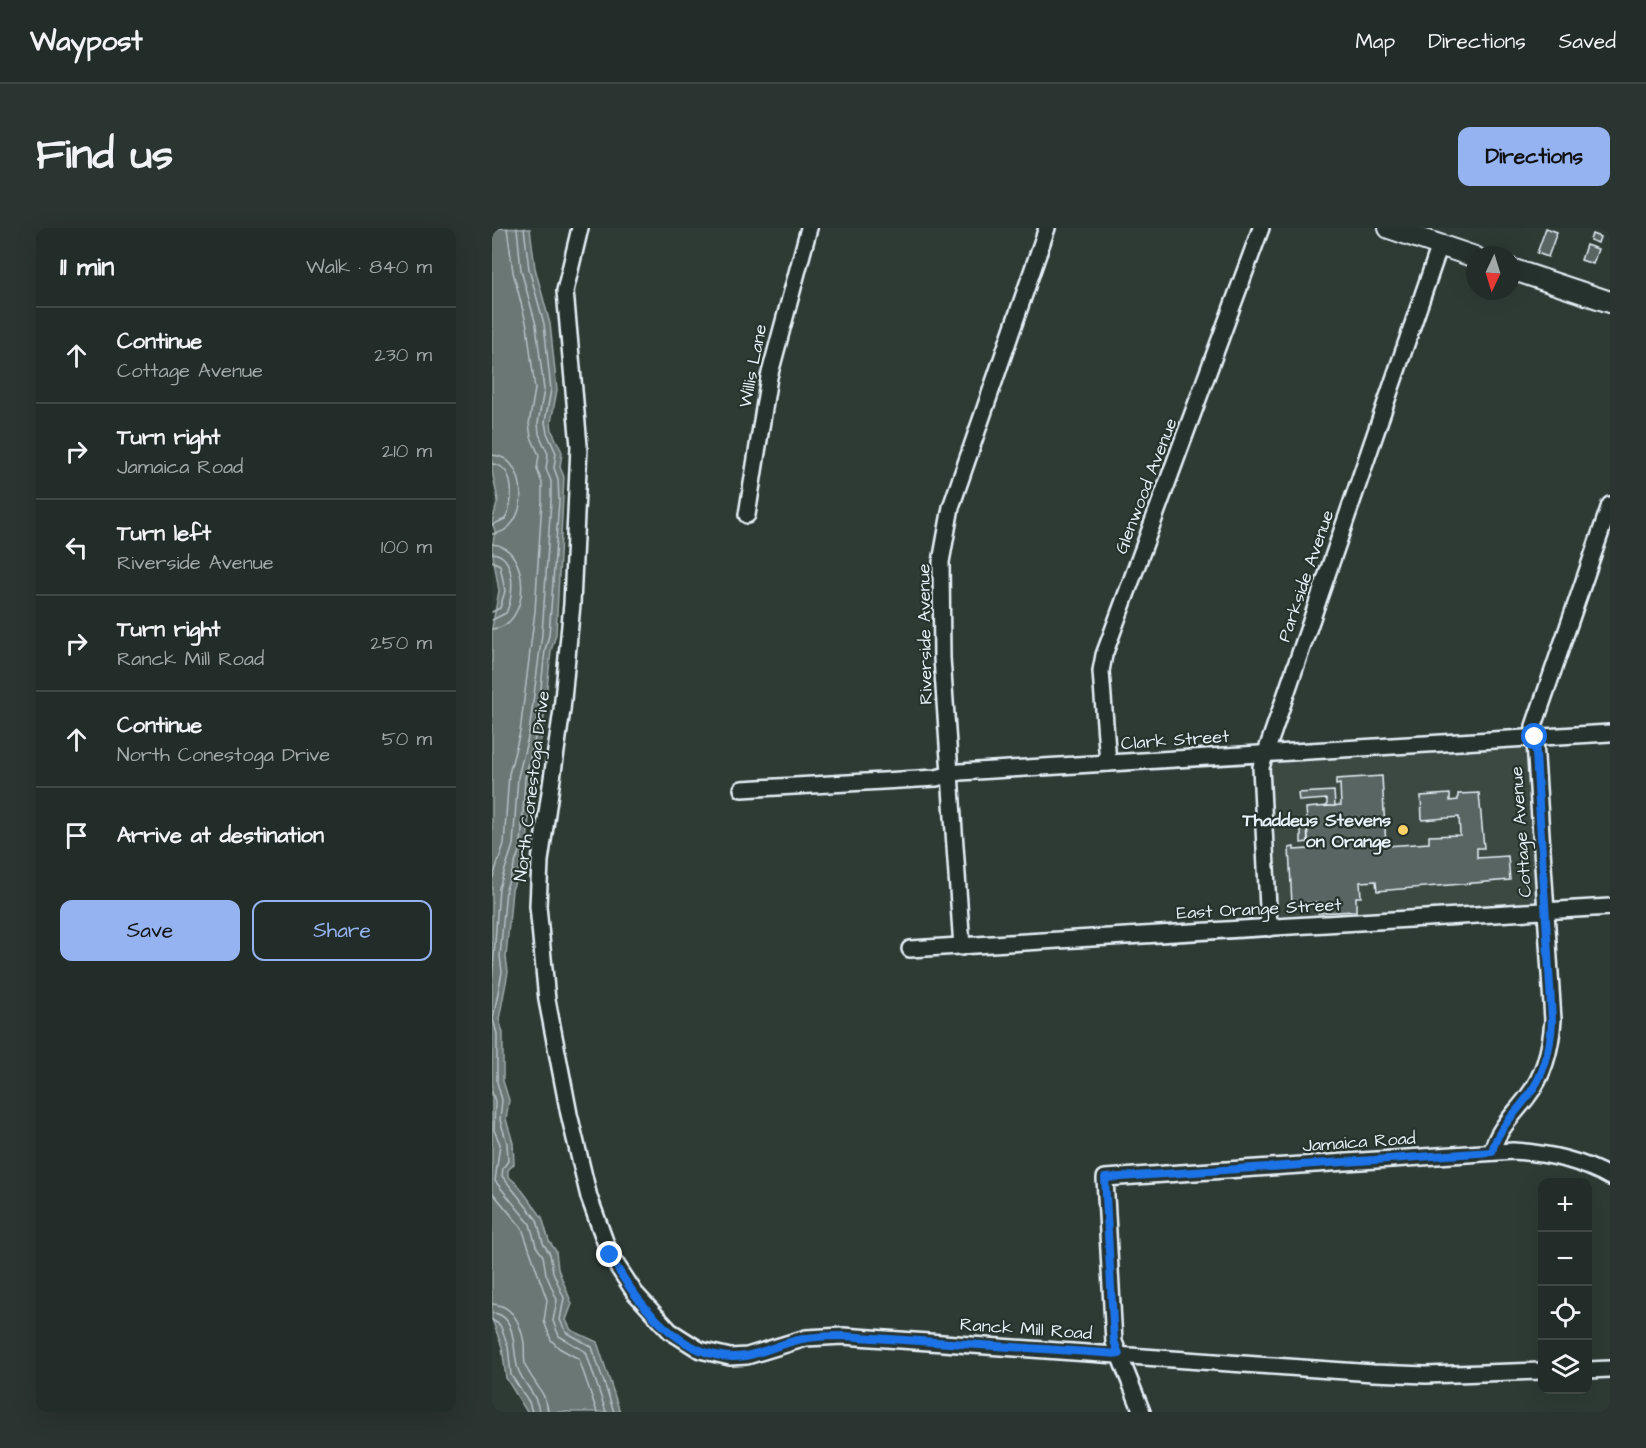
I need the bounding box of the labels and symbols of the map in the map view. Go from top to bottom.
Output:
north arrow [1466,246,1520,300]
street label: Willis Lane [733,322,773,410]
street label: Glenwood Avenue [1109,414,1184,558]
street label: Parkside Avenue [1272,506,1340,645]
street label: Riverside Avenue [911,563,939,705]
street label: North Conestoga Drive [508,689,557,883]
route start [1521,723,1547,749]
street label: Clark Street [1120,724,1231,756]
street label: Cottage Avenue [1504,765,1539,898]
place label: Thaddeus Stevens on Orange [1241,808,1391,855]
marker: Thaddeus Stevens on Orange [1396,823,1410,837]
street label: East Orange Street [1176,892,1343,927]
street label: Jamaica Road [1301,1126,1417,1158]
route end [596,1241,622,1267]
street label: Ranck Mill Road [959,1312,1093,1346]

